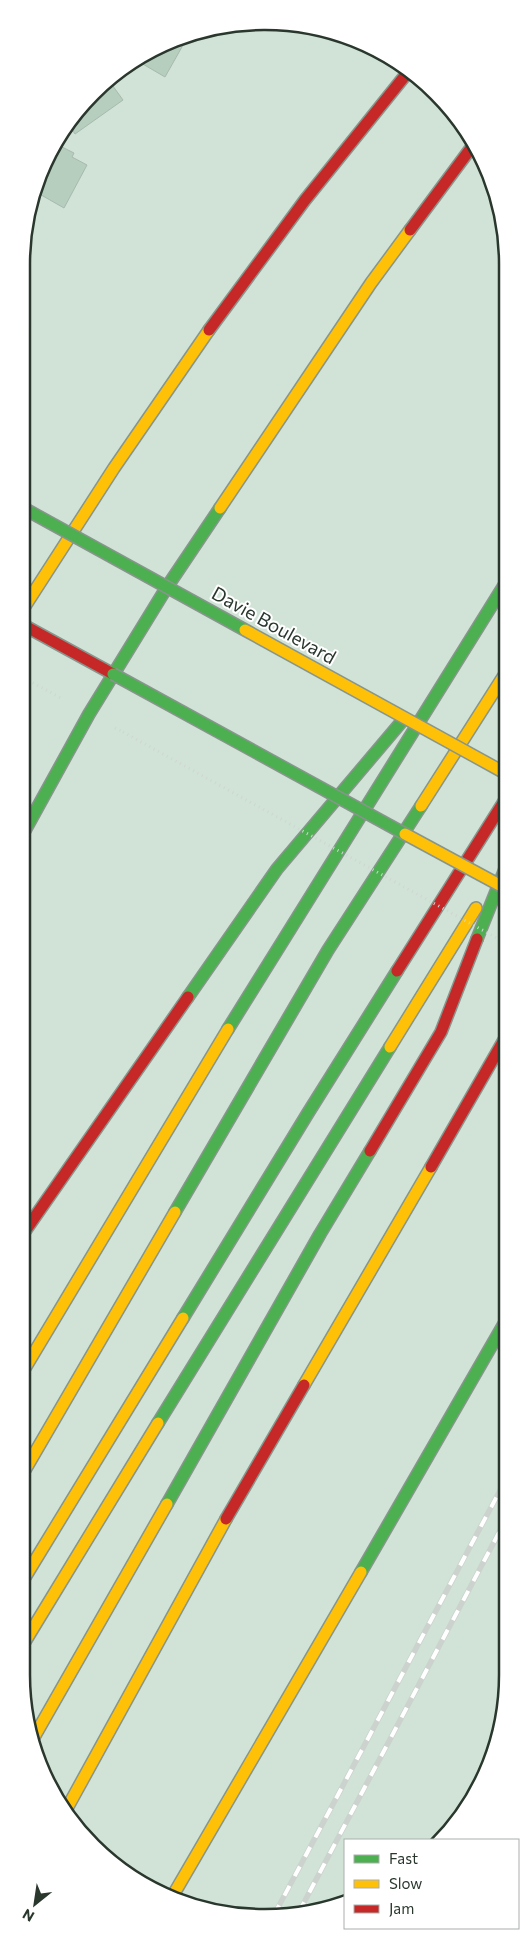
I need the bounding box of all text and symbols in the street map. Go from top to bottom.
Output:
street label: Davie Boulevard [208,581,340,668]
legend [344,1839,519,1929]
text: Fast [389,1849,418,1867]
text: Slow [389,1874,422,1892]
north arrow [10,1879,60,1929]
text: Jam [389,1899,414,1917]
text: N [19,1906,37,1926]

